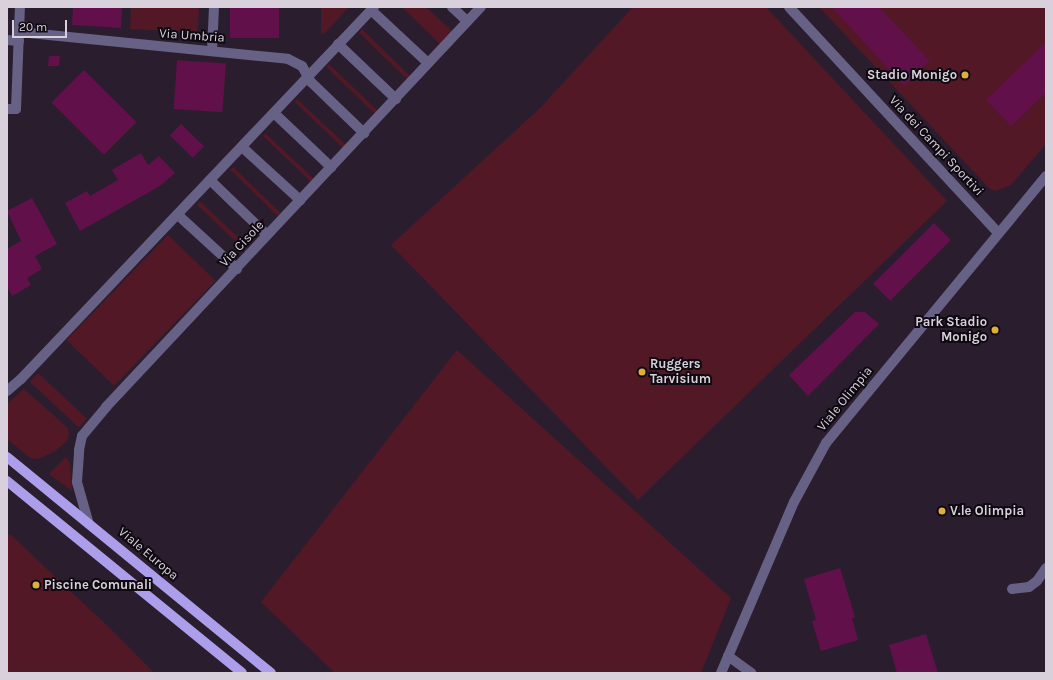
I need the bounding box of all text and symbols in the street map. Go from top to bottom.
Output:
scale bar [14,12,69,38]
text: 20 m [19,20,47,34]
street label: Via Umbria [159,26,225,46]
place label: Stadio Monigo [867,67,957,83]
marker: Stadio Monigo [960,70,970,80]
street label: Via dei Campi Sportivi [886,93,986,199]
street label: Via Cisole [217,218,267,270]
place label: Park Stadio Monigo [915,315,987,346]
marker: Park Stadio Monigo [990,325,1000,335]
place label: Ruggers Tarvisium [650,357,711,388]
street label: Viale Olimpia [814,364,876,434]
marker: Ruggers Tarvisium [637,367,647,377]
place label: V.le Olimpia [950,503,1024,519]
marker: V.le Olimpia [937,506,947,516]
street label: Viale Europa [115,524,181,584]
place label: Piscine Comunali [44,577,152,593]
marker: Piscine Comunali [31,580,41,590]

